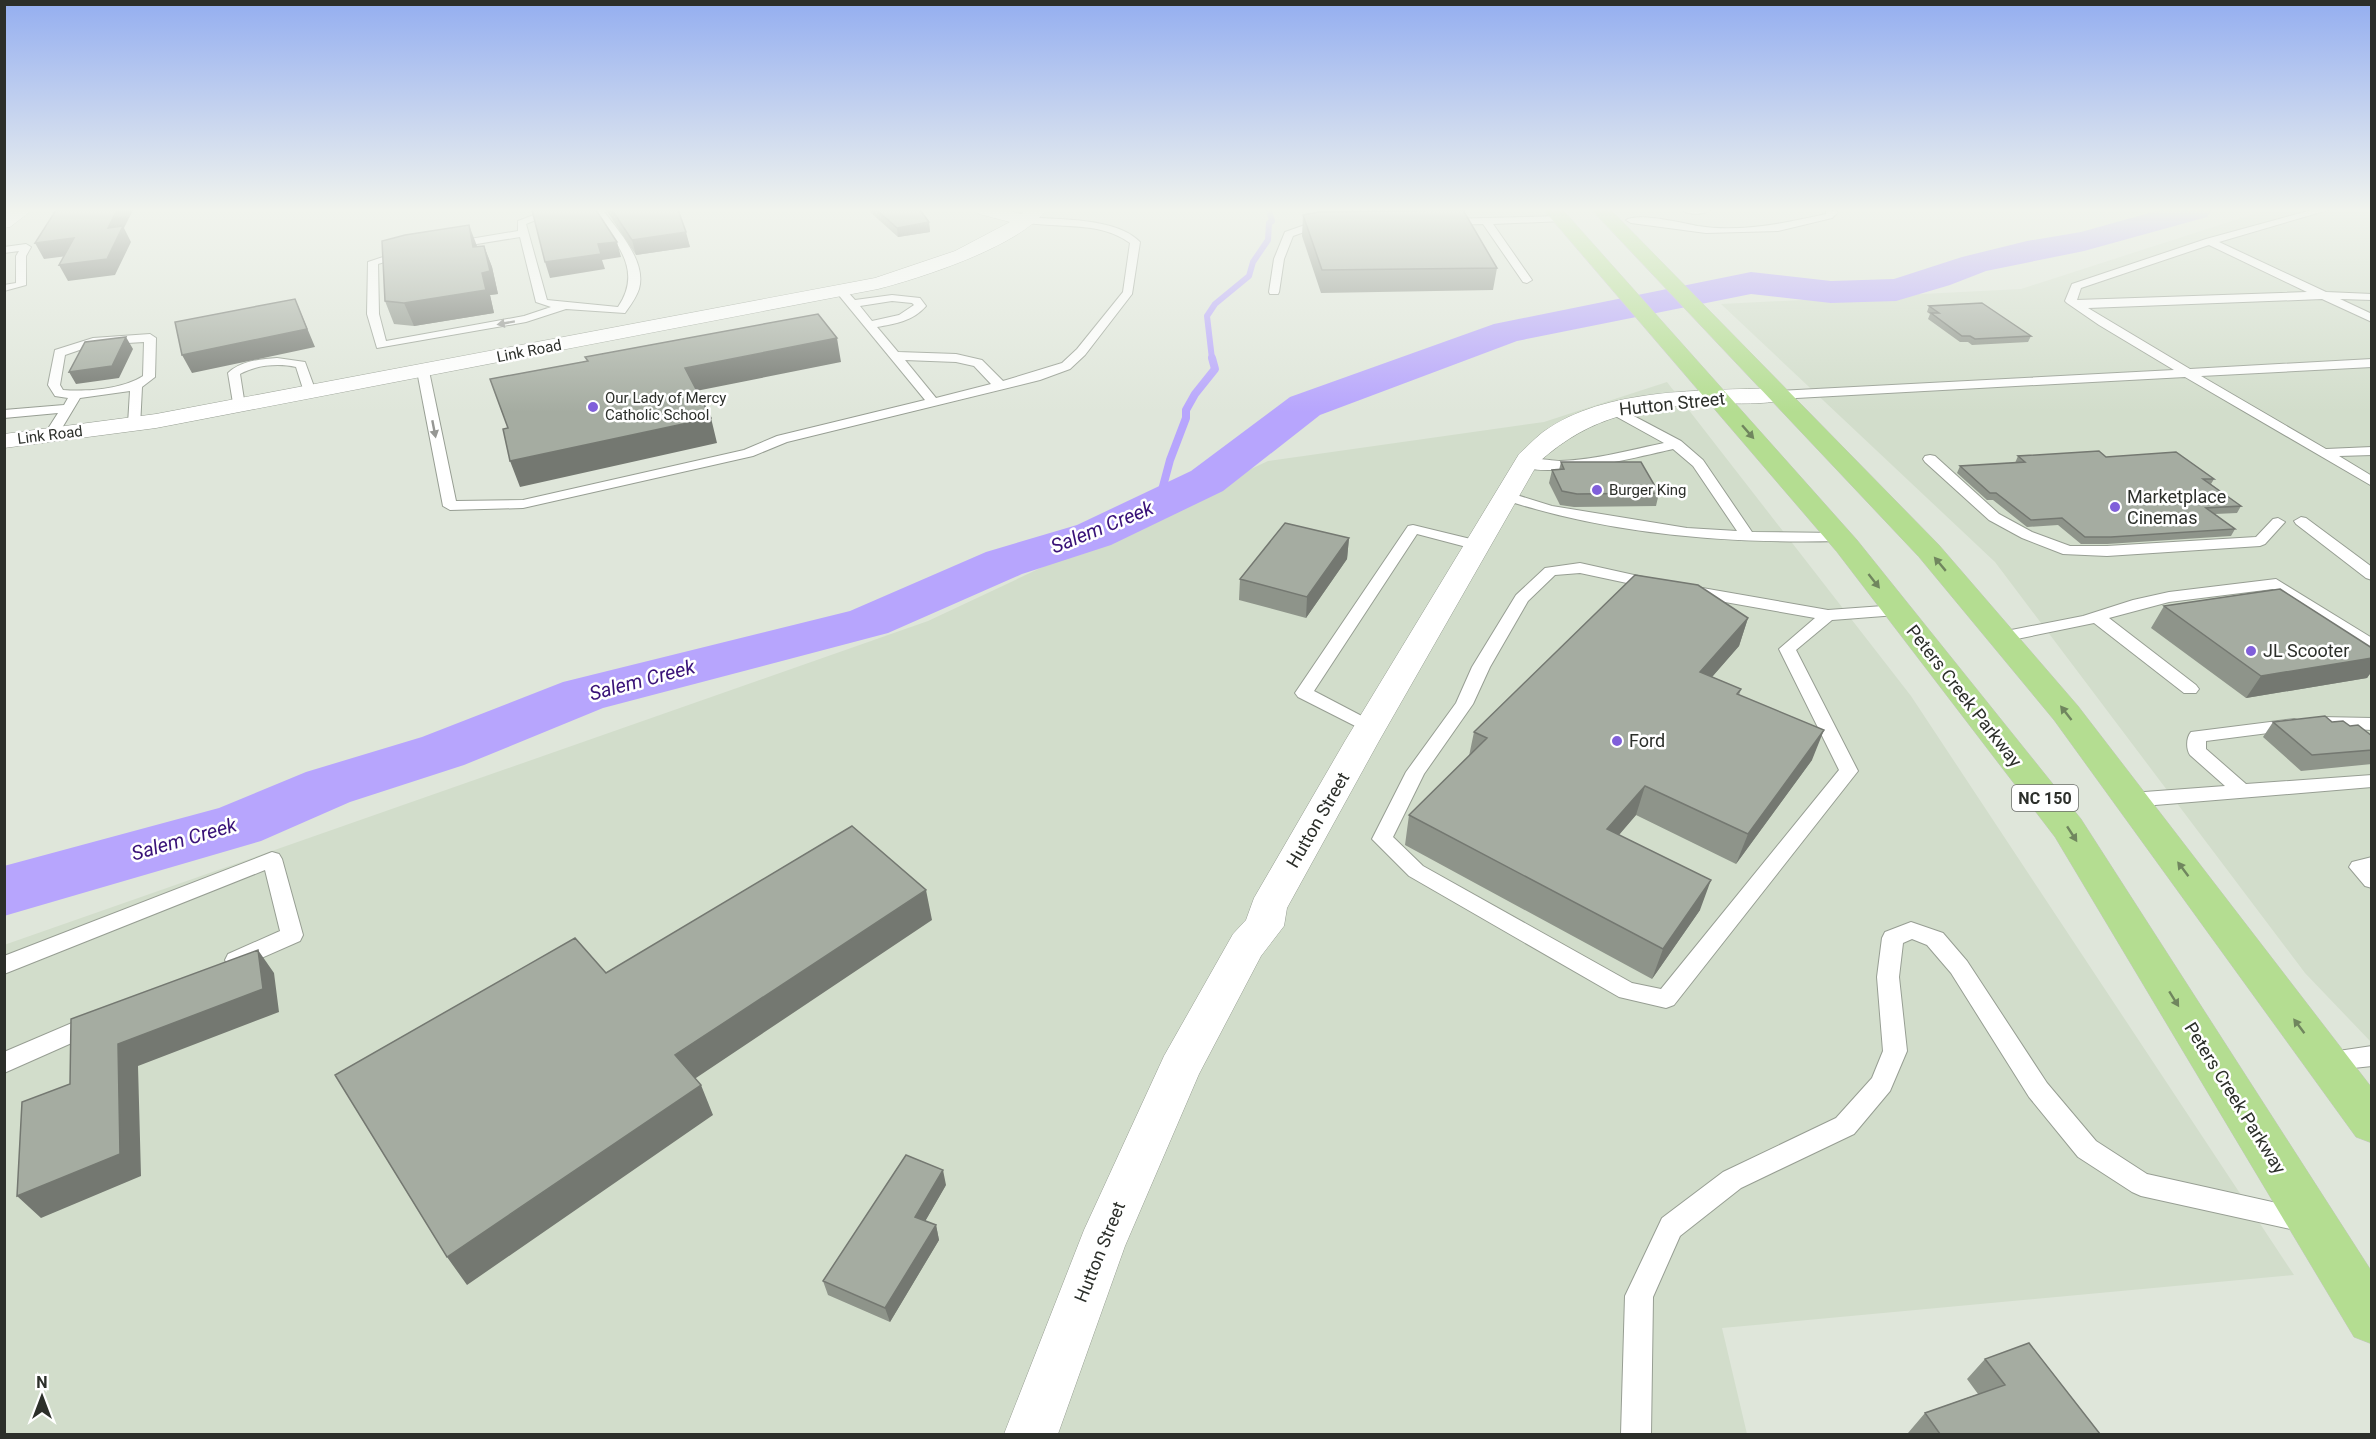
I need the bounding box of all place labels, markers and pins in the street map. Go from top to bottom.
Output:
place label: Our Lady of Mercy Catholic School [605,389,726,424]
marker: Our Lady of Mercy Catholic School [586,400,600,414]
place label: Burger King [1609,481,1687,499]
marker: Burger King [1590,483,1604,497]
place label: Marketplace Cinemas [2127,486,2226,528]
marker: Marketplace Cinemas [2108,500,2122,514]
place label: JL Scooter [2263,640,2349,661]
marker: JL Scooter [2244,644,2258,658]
place label: Ford [1629,730,1665,751]
marker: Ford [1610,734,1624,748]

